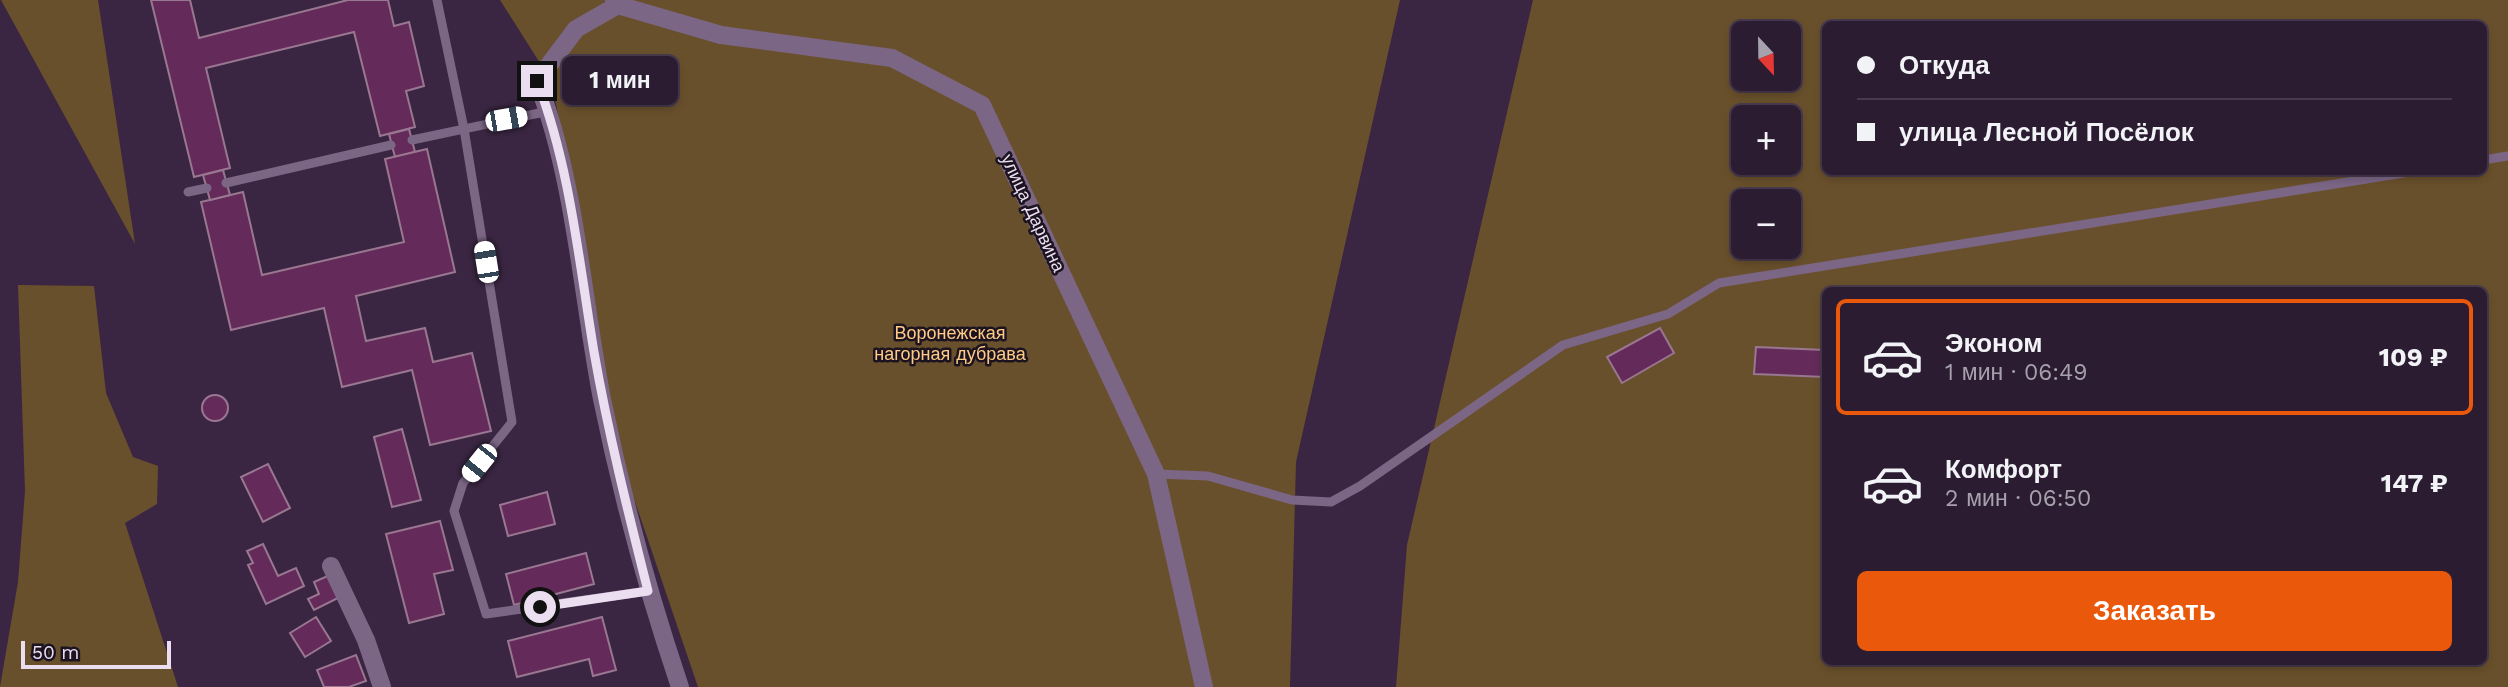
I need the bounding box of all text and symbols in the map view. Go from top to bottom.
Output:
north arrow [1731,21,1801,91]
map controls [1731,21,1801,259]
text: Откуда [1899,50,1990,80]
callout: 1 мин [562,56,677,106]
route end [521,65,553,97]
text: 1 мин [589,67,651,94]
car [484,105,529,133]
button: + [1731,105,1801,175]
text: улица Лесной Посёлок [1899,117,2194,147]
street label: улица Дарвина [997,151,1070,276]
button: − [1731,189,1801,259]
car [473,240,500,284]
park label: Воронежская нагорная дубрава [874,322,1027,364]
icon: car [1861,326,1924,389]
text: Эконом [1945,328,2043,358]
text: 109 ₽ [2379,342,2448,372]
text: 1 мин · 06:49 [1945,359,2087,386]
car [458,440,501,486]
icon: car [1861,452,1924,515]
text: Комфорт [1945,454,2062,484]
text: 147 ₽ [2381,468,2448,498]
text: 2 мин · 06:50 [1945,485,2091,512]
button: Заказать [1857,571,2452,651]
route start [524,591,556,623]
scale bar [21,638,172,670]
text: 50 m [32,641,79,664]

